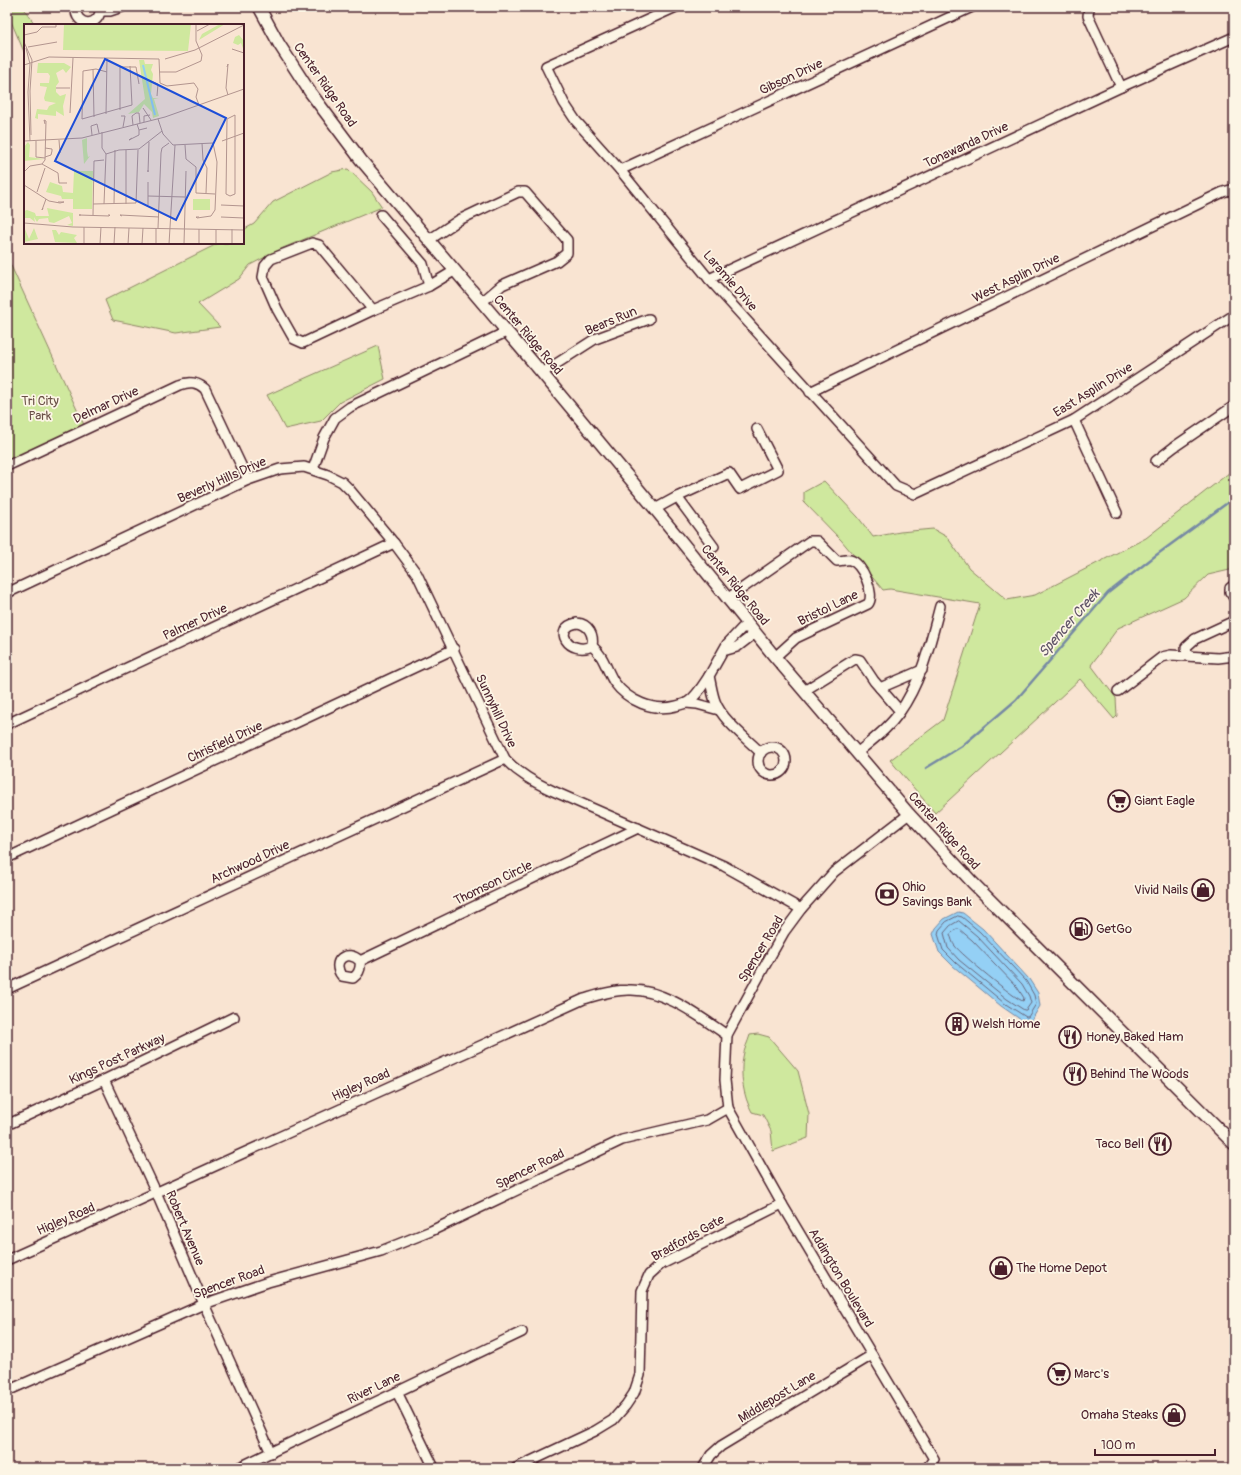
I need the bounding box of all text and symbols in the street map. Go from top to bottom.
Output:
inset map [24,24,244,244]
street label: Center Ridge Road [290,40,360,130]
street label: Gibson Drive [757,55,826,99]
street label: Tonawanda Drive [921,118,1011,172]
street label: Laramie Drive [699,247,761,315]
street label: West Asplin Drive [970,250,1063,306]
street label: Center Ridge Road [490,292,566,378]
street label: Bears Run [583,303,639,339]
street label: East Asplin Drive [1050,359,1136,421]
street label: Delmar Drive [71,383,142,427]
park label: Tri City Park [21,393,59,424]
street label: Beverly Hills Drive [175,453,269,507]
street label: Center Ridge Road [698,541,772,629]
water label: Spencer Creek [1035,585,1104,660]
street label: Bristol Lane [795,586,861,629]
street label: Palmer Drive [160,600,230,644]
street label: Sunnyhill Drive [472,672,520,751]
street label: Chrisfield Drive [185,717,266,766]
supermarket icon: Giant Eagle [1106,788,1132,814]
street label: Center Ridge Road [905,789,983,873]
place label: Giant Eagle [1134,793,1195,809]
street label: Archwood Drive [208,836,293,887]
street label: Thomson Circle [451,857,535,909]
shop icon: Vivid Nails [1190,877,1216,903]
place label: Ohio Savings Bank [902,879,973,910]
bank icon: Ohio Savings Bank [874,881,900,907]
place label: Vivid Nails [1134,882,1188,898]
street label: Spencer Road [735,913,787,985]
fuel station icon: GetGo [1068,916,1094,942]
place label: GetGo [1096,921,1132,937]
building icon: Welsh Home [944,1011,970,1037]
place label: Welsh Home [972,1016,1041,1032]
restaurant icon: Honey Baked Ham [1057,1024,1083,1050]
place label: Honey Baked Ham [1086,1029,1183,1045]
street label: Kings Post Parkway [67,1030,168,1088]
restaurant icon: Behind The Woods [1062,1061,1088,1087]
street label: Higley Road [329,1065,393,1105]
place label: Behind The Woods [1090,1066,1189,1082]
restaurant icon: Taco Bell [1147,1131,1173,1157]
place label: Taco Bell [1095,1136,1144,1152]
street label: Spencer Road [493,1145,567,1193]
street label: Robert Avenue [162,1188,208,1268]
street label: Higley Road [34,1199,98,1239]
street label: Bradfords Gate [649,1211,728,1265]
street label: Addington Boulevard [805,1226,877,1330]
shop icon: The Home Depot [988,1255,1014,1281]
place label: The Home Depot [1016,1260,1108,1276]
street label: Spencer Road [191,1262,267,1302]
supermarket icon: Marc's [1046,1361,1072,1387]
place label: Marc's [1074,1366,1109,1382]
street label: Middlepost Lane [735,1367,819,1426]
street label: River Lane [345,1368,404,1408]
shop icon: Omaha Steaks [1161,1402,1187,1428]
place label: Omaha Steaks [1081,1407,1158,1423]
scale bar [1095,1431,1215,1457]
text: 100 m [1101,1438,1136,1453]

